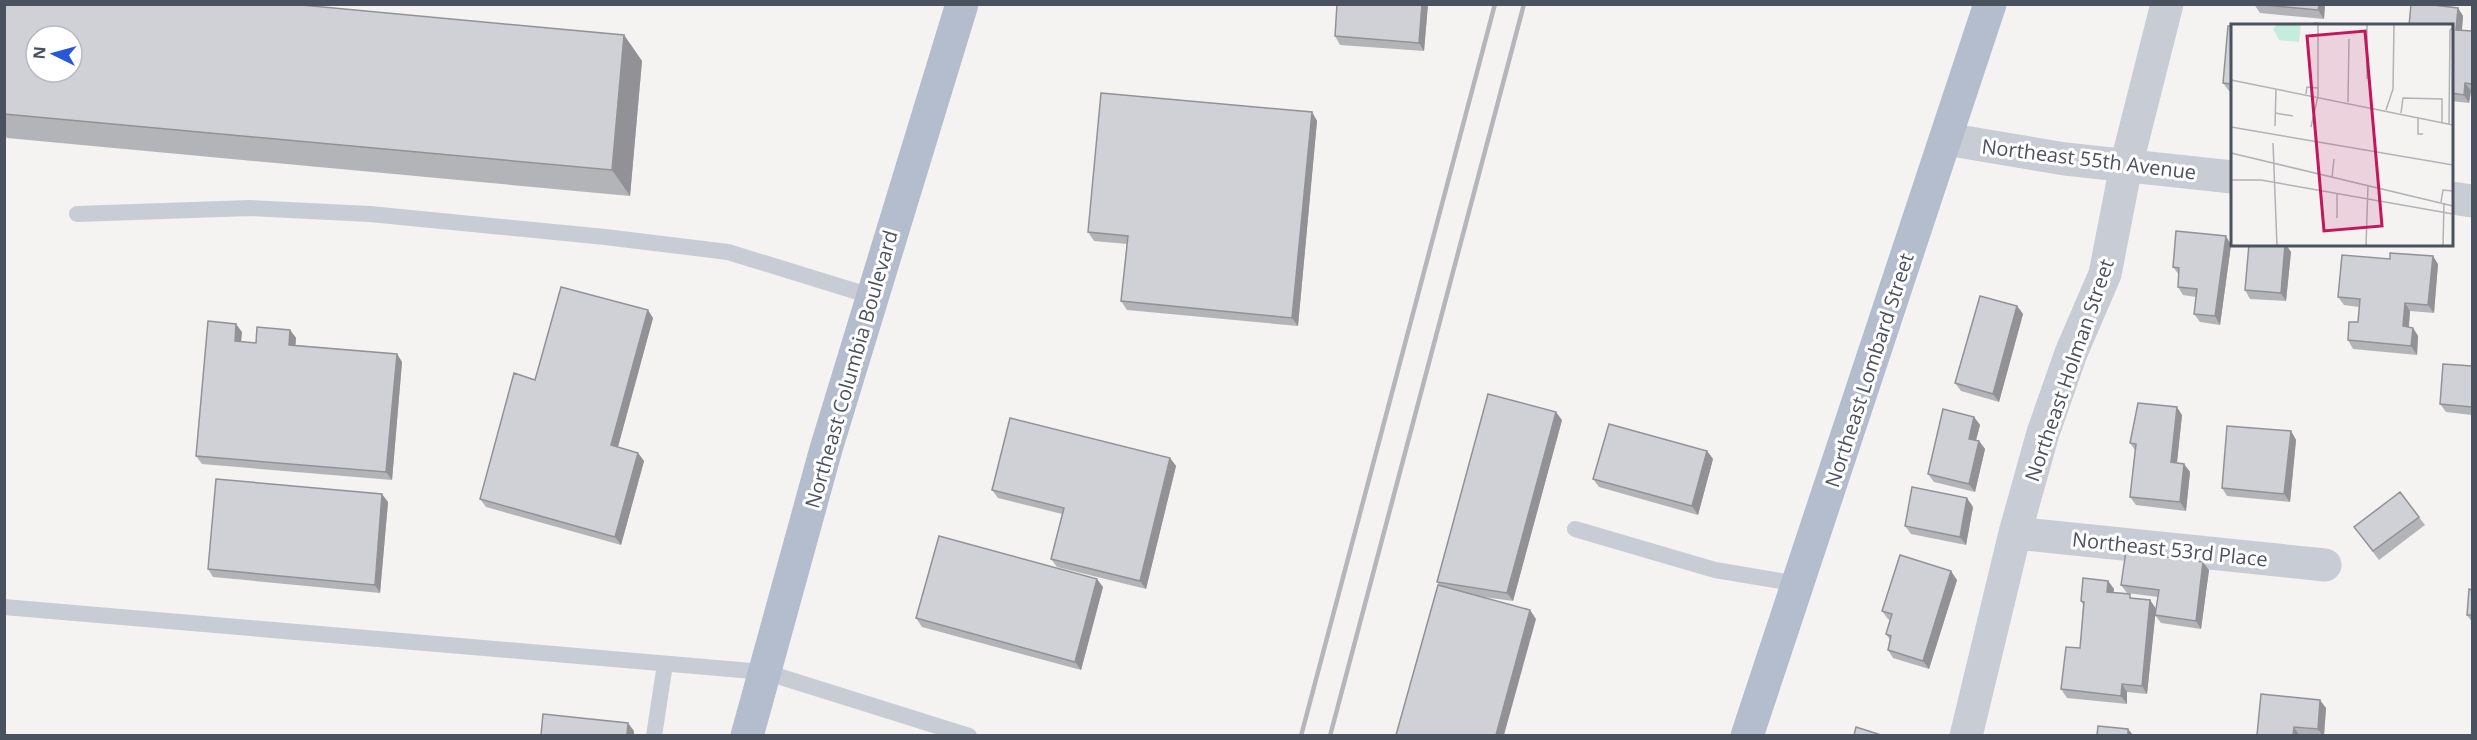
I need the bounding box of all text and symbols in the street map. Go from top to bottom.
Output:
north arrow [24,24,84,84]
inset map [2231,24,2453,246]
text: N [28,45,51,60]
street label: Northeast 55th Avenue [1980,132,2198,186]
street label: Northeast Columbia Boulevard [798,227,904,511]
street label: Northeast Lombard Street [1818,249,1920,491]
street label: Northeast Holman Street [2018,255,2120,485]
street label: Northeast 53rd Place [2071,525,2269,573]

